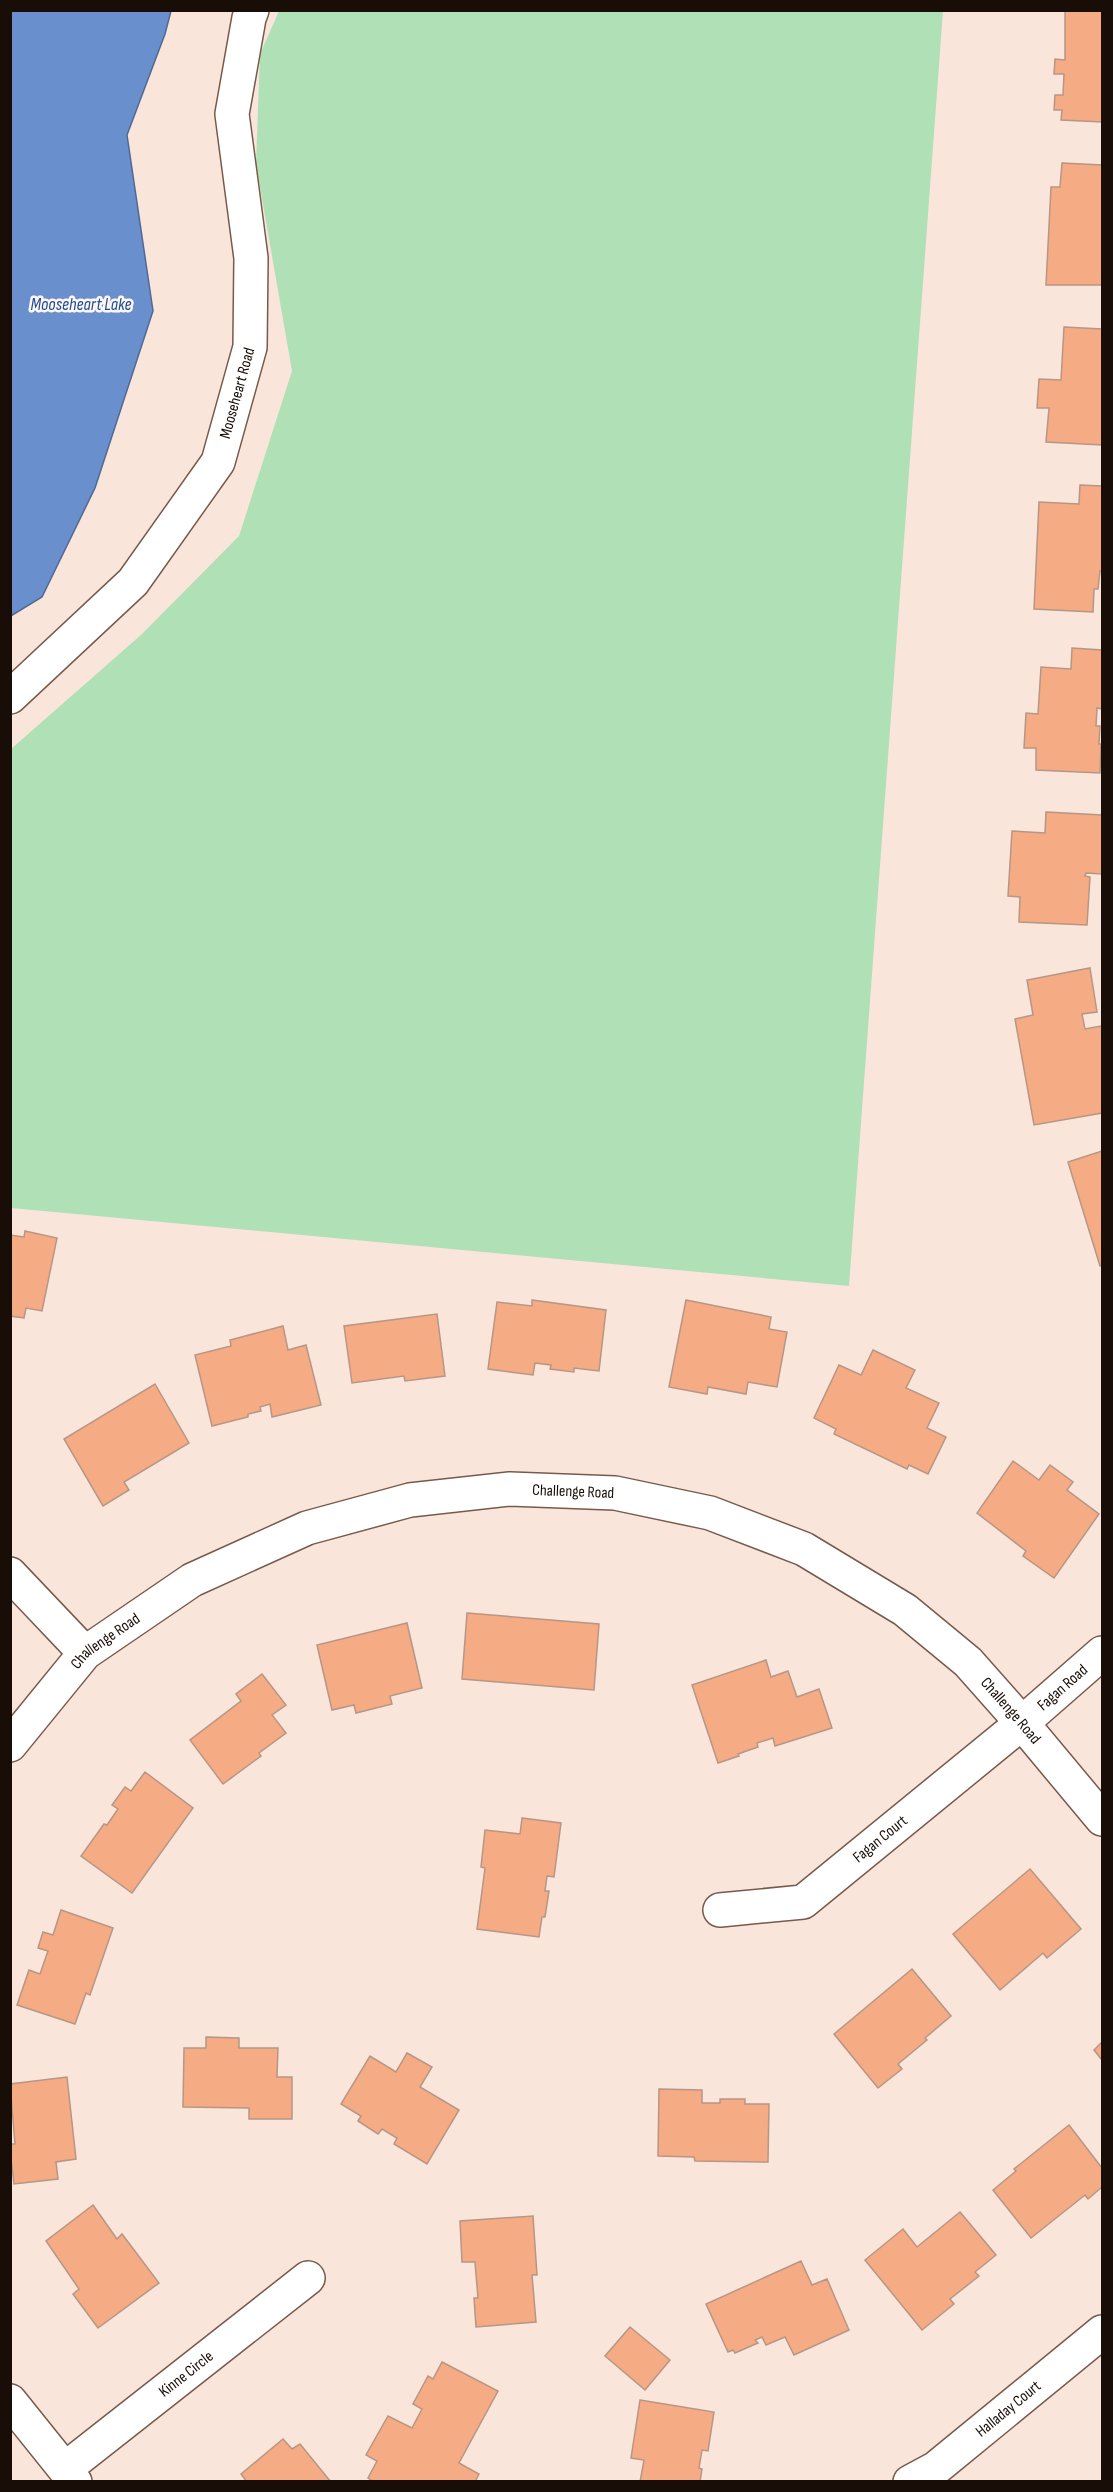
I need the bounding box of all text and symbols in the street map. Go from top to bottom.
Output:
water label: Mooseheart Lake [31,294,131,315]
street label: Mooseheart Road [216,346,259,441]
street label: Challenge Road [532,1480,615,1502]
street label: Challenge Road [66,1609,143,1673]
street label: Fagan Road [1033,1661,1091,1715]
street label: Challenge Road [977,1673,1045,1748]
street label: Fagan Court [849,1811,911,1867]
street label: Kinne Circle [155,2347,217,2401]
street label: Halladay Court [972,2376,1045,2441]

